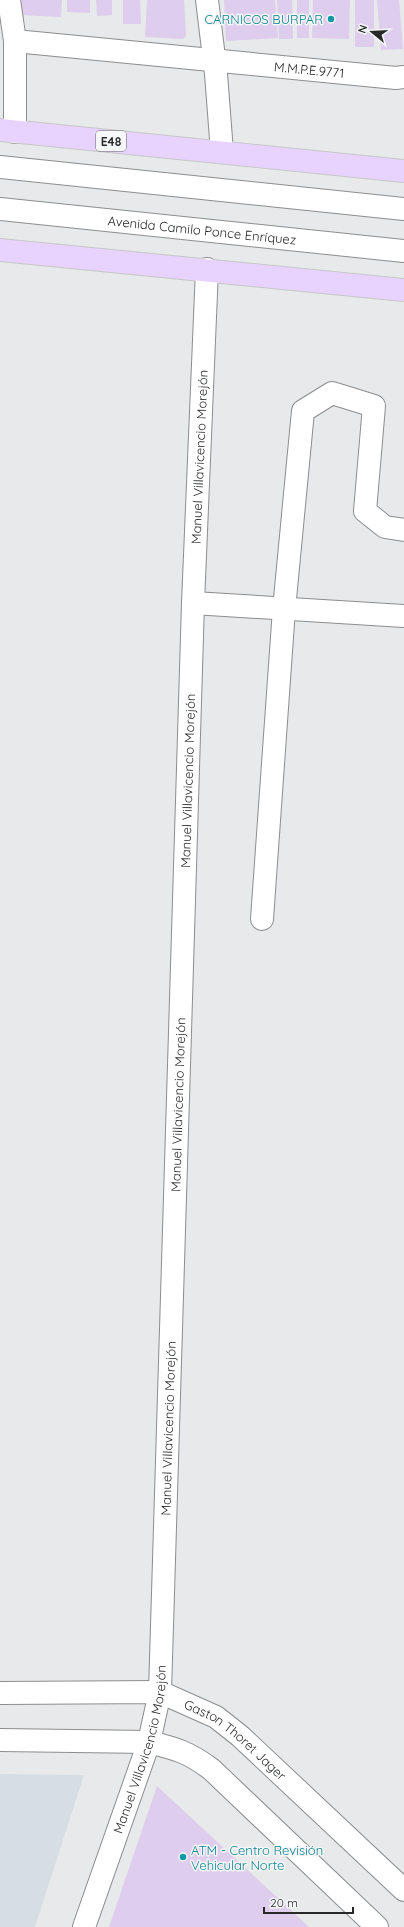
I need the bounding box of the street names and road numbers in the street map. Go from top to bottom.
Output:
street label: M.M.P.E.9771 [273,58,345,81]
road number: E48 [96,131,126,151]
street label: Avenida Camilo Ponce Enríquez [107,212,297,248]
street label: Manuel Villavicencio Morejón [187,369,211,544]
street label: Manuel Villavicencio Morejón [177,693,198,868]
street label: Manuel Villavicencio Morejón [167,1017,188,1192]
street label: Manuel Villavicencio Morejón [157,1341,179,1516]
street label: Manuel Villavicencio Morejón [110,1665,169,1836]
street label: Gaston Thoret Jager [182,1696,290,1783]

